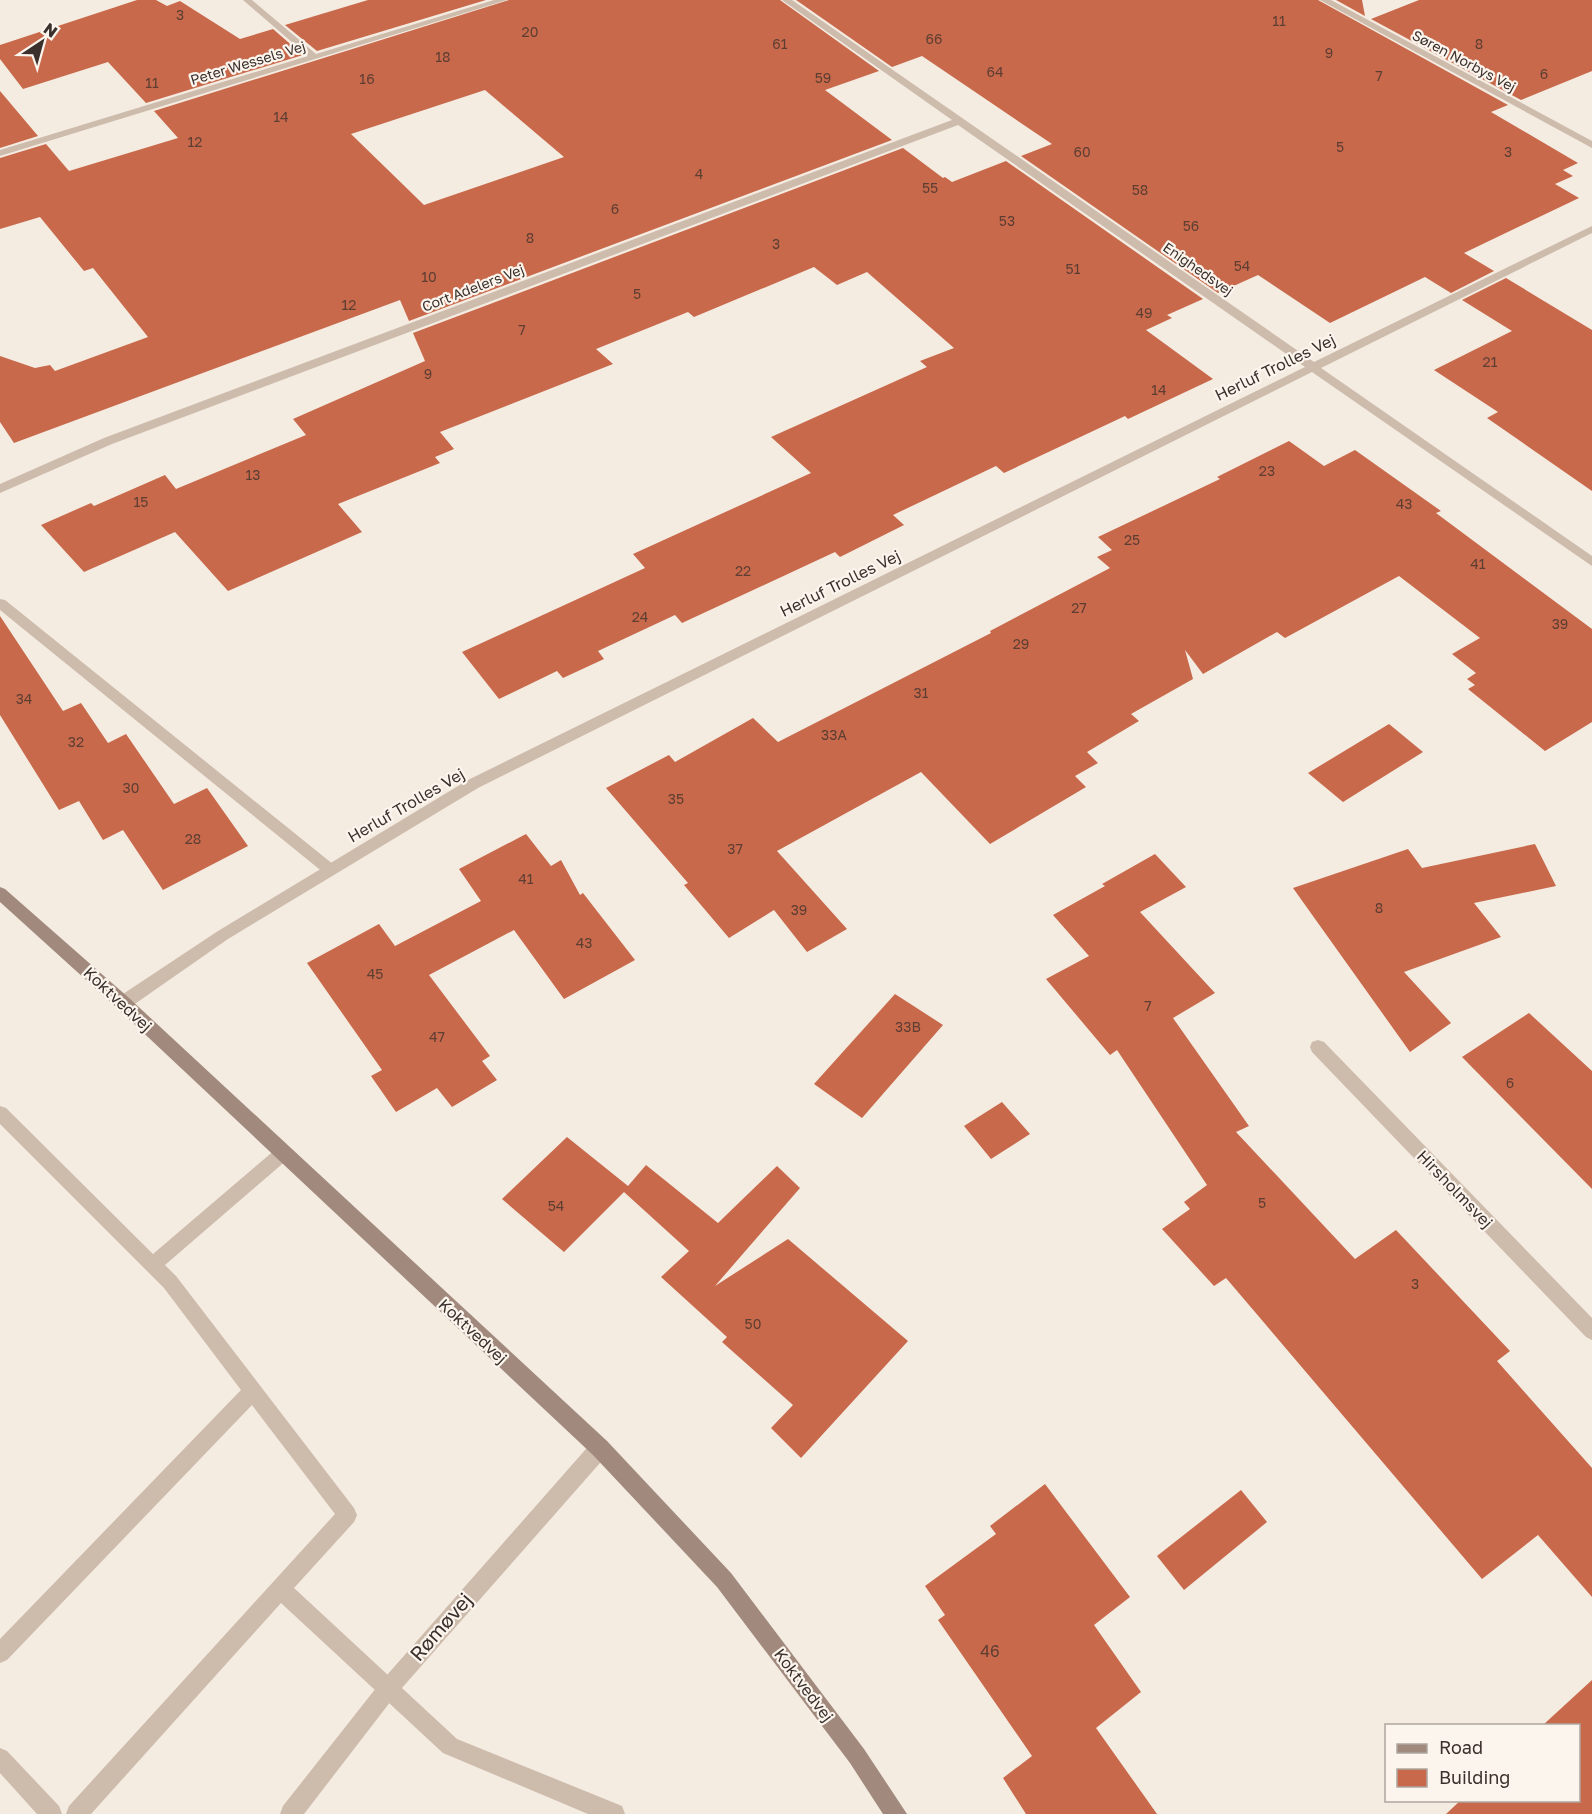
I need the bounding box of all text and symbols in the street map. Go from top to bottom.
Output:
house number: 3 [176,6,184,23]
north arrow [12,12,72,72]
house number: 11 [1272,12,1286,29]
text: N [40,18,62,42]
house number: 20 [522,23,538,40]
street label: Søren Norbys Vej [1410,26,1519,95]
house number: 66 [926,30,942,47]
house number: 61 [772,35,788,52]
house number: 8 [1475,35,1483,52]
street label: Peter Wessels Vej [188,37,308,88]
house number: 9 [1325,44,1333,61]
house number: 18 [435,48,451,65]
house number: 64 [986,63,1004,80]
house number: 6 [1540,65,1548,82]
house number: 7 [1375,67,1383,84]
house number: 59 [815,69,831,86]
house number: 16 [359,70,375,87]
house number: 11 [145,74,159,91]
house number: 14 [273,108,289,125]
house number: 12 [188,133,202,150]
house number: 5 [1336,138,1344,155]
house number: 60 [1073,143,1091,160]
house number: 3 [1504,143,1512,160]
house number: 4 [695,165,703,182]
house number: 55 [922,179,938,196]
house number: 58 [1132,181,1148,198]
house number: 6 [611,200,619,217]
house number: 53 [999,212,1015,229]
house number: 56 [1183,217,1199,234]
house number: 8 [526,229,534,246]
house number: 3 [772,235,780,252]
street label: Enighedsvej [1160,238,1237,299]
house number: 54 [1234,257,1250,274]
street label: Cort Adelers Vej [419,260,526,315]
house number: 51 [1066,260,1081,277]
house number: 10 [421,268,437,285]
house number: 5 [633,285,641,302]
house number: 12 [342,296,356,313]
house number: 49 [1135,304,1153,321]
house number: 7 [518,321,526,338]
street label: Herluf Trolles Vej [1211,329,1339,405]
house number: 21 [1483,353,1498,370]
house number: 9 [424,365,432,382]
house number: 14 [1151,381,1167,398]
house number: 23 [1259,462,1275,479]
house number: 13 [246,466,260,483]
house number: 15 [134,493,148,510]
house number: 43 [1396,495,1412,512]
house number: 25 [1124,531,1140,548]
street label: Herluf Trolles Vej [776,545,904,621]
house number: 41 [1470,555,1486,572]
house number: 22 [735,562,751,579]
house number: 27 [1071,599,1087,616]
house number: 24 [632,608,648,625]
house number: 39 [1552,615,1568,632]
house number: 29 [1013,635,1029,652]
house number: 31 [914,684,929,701]
house number: 34 [16,690,32,707]
house number: 33A [821,726,847,743]
house number: 32 [68,733,84,750]
street label: Herluf Trolles Vej [344,763,468,847]
house number: 30 [123,779,139,796]
house number: 35 [668,790,684,807]
house number: 28 [185,830,201,847]
house number: 37 [727,840,743,857]
house number: 41 [518,870,534,887]
house number: 8 [1375,899,1383,916]
house number: 39 [791,901,807,918]
house number: 43 [576,934,592,951]
street label: Koktvedvej [80,962,156,1036]
house number: 45 [367,965,383,982]
house number: 7 [1144,997,1152,1014]
house number: 33B [895,1018,921,1035]
house number: 47 [429,1028,445,1045]
house number: 6 [1506,1074,1514,1091]
street label: Hirsholmsvej [1413,1146,1497,1232]
house number: 5 [1258,1194,1266,1211]
house number: 54 [548,1197,564,1214]
house number: 3 [1411,1275,1419,1292]
street label: Koktvedvej [435,1294,511,1368]
house number: 50 [745,1315,761,1332]
street label: Rømøvej [404,1587,476,1665]
house number: 46 [980,1641,1000,1661]
street label: Koktvedvej [770,1644,838,1726]
legend [1385,1724,1580,1802]
text: Road [1439,1736,1483,1758]
text: Building [1439,1766,1510,1788]

